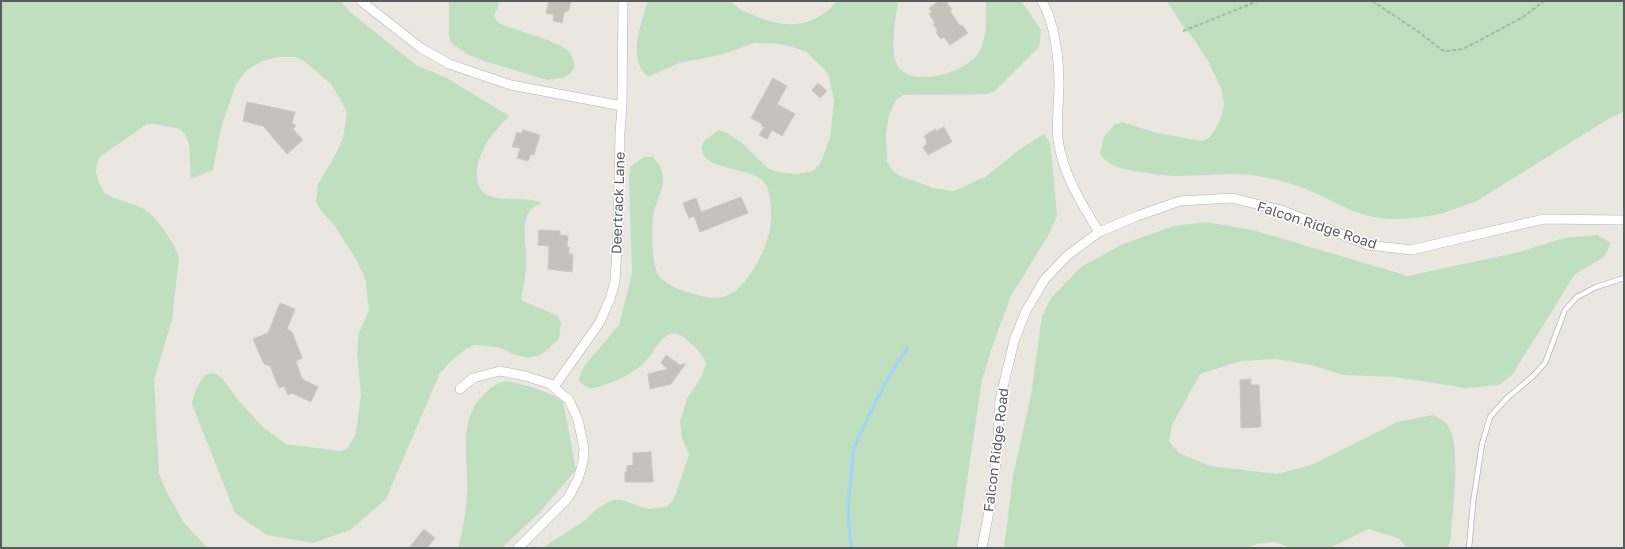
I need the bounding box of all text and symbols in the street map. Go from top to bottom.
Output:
street label: Deertrack Lane [607,152,628,254]
street label: Falcon Ridge Road [1255,197,1379,252]
street label: Falcon Ridge Road [979,387,1012,513]

